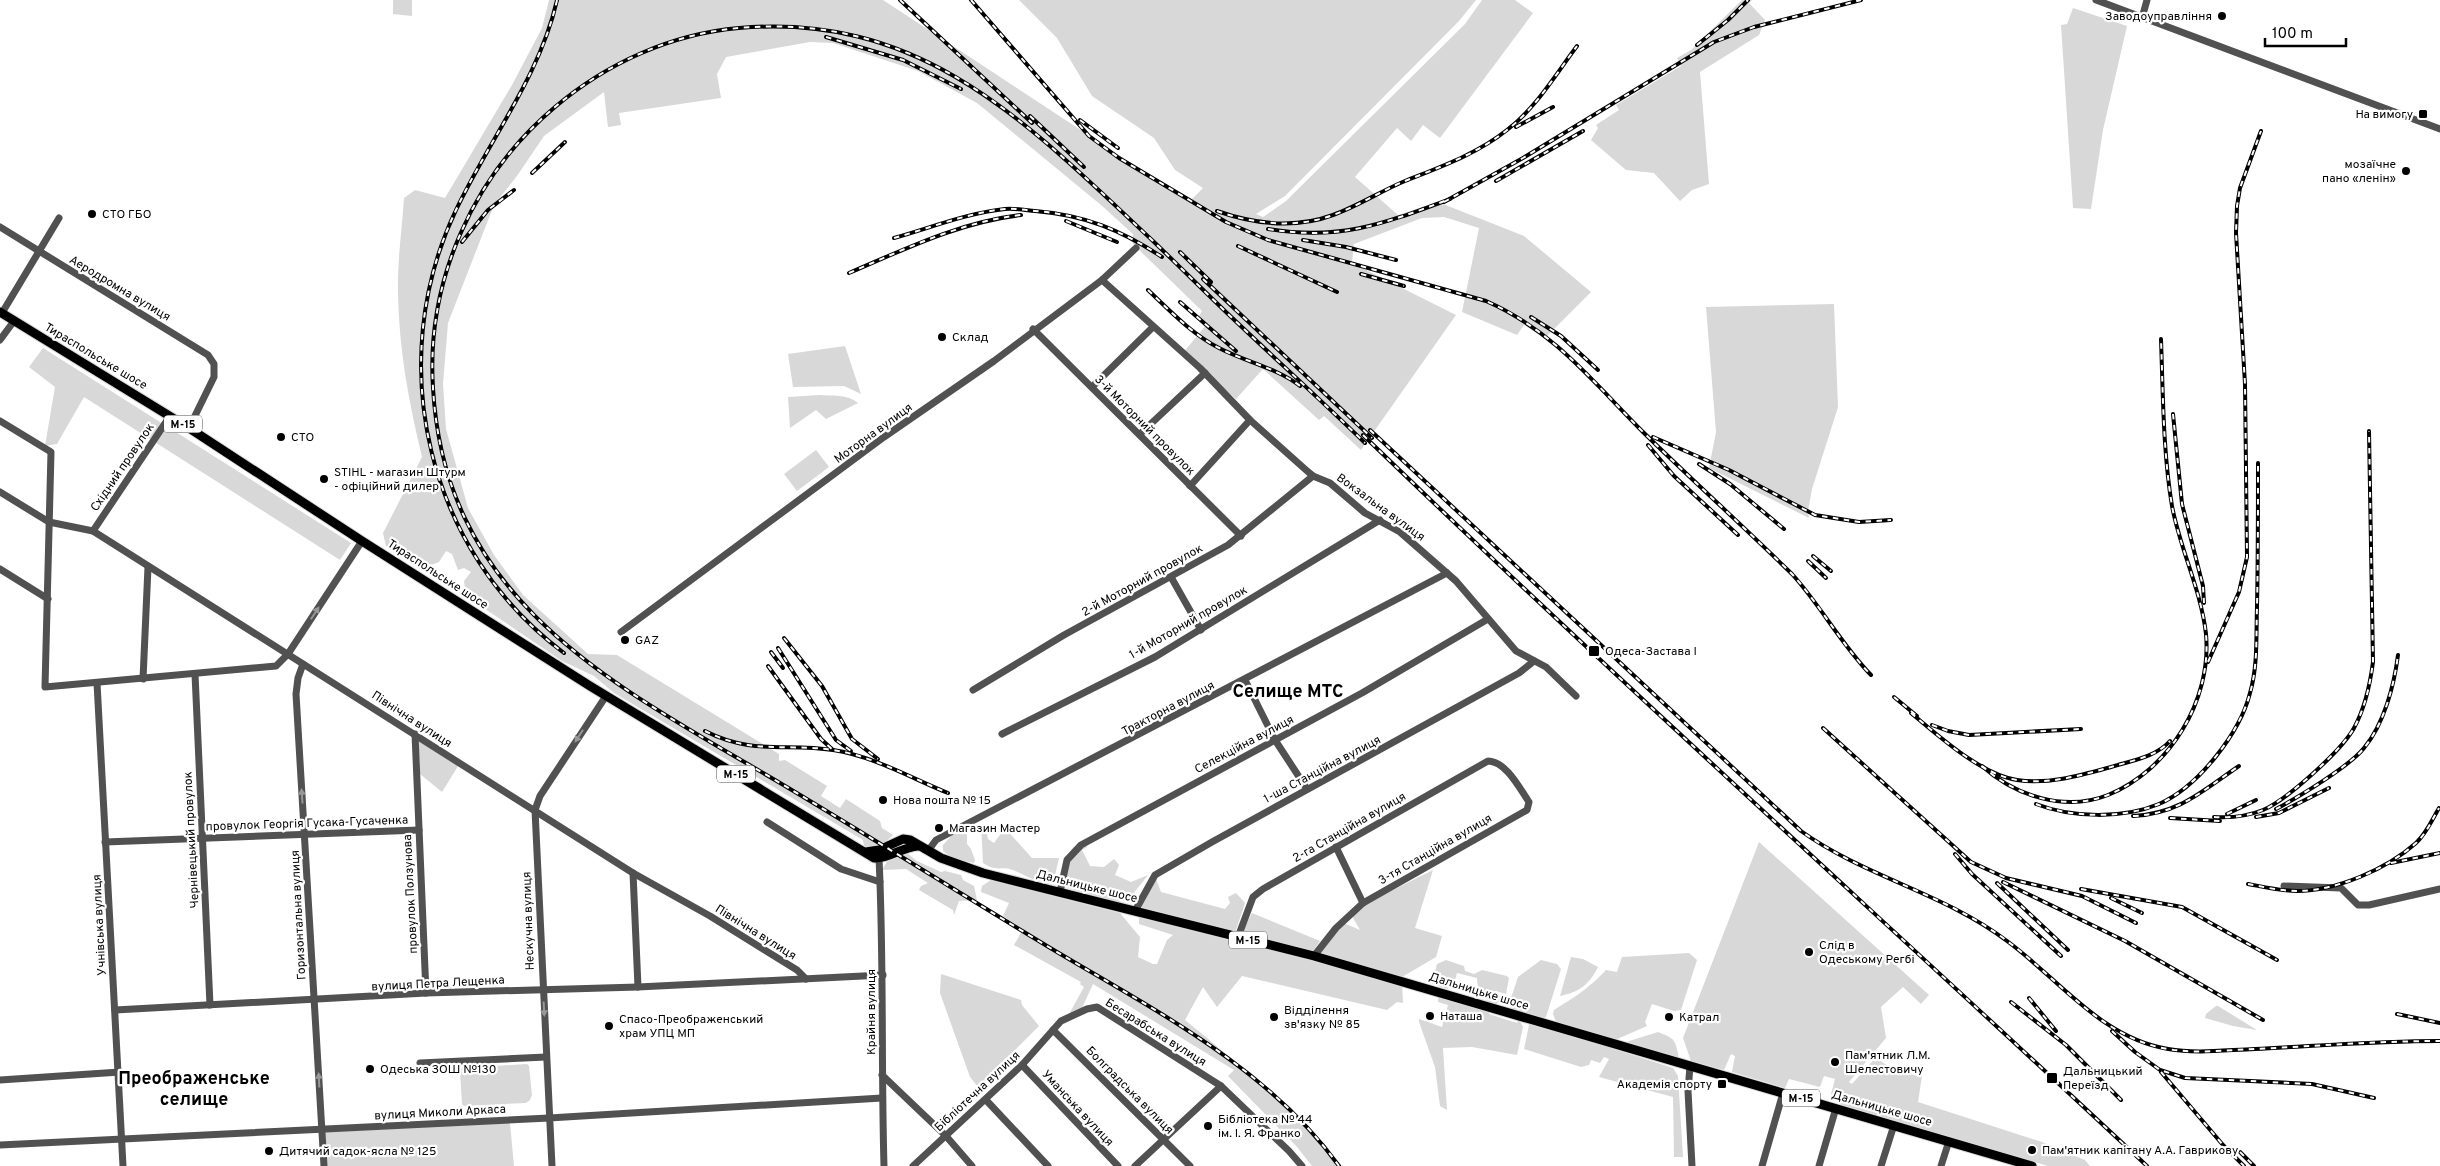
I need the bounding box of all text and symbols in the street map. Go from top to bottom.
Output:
place label: Заводоуправління [2105,9,2212,25]
marker: Заводоуправління [2216,10,2228,22]
scale bar [2265,15,2346,47]
text: 100 m [2272,25,2313,44]
place label: На вимогу [2355,107,2413,123]
marker: На вимогу [2417,108,2429,120]
place label: мозаїчне пано «ленін» [2322,157,2396,187]
marker: мозаїчне пано «ленін» [2400,165,2412,177]
place label: СТО ГБО [102,207,151,223]
marker: СТО ГБО [86,208,98,220]
street label: Аеродромна вулиця [66,252,173,325]
street label: Тираспольське шосе [41,320,150,394]
place label: Склад [952,330,989,346]
marker: Склад [936,331,948,343]
street label: 3-й Моторний провулок [1091,372,1198,480]
street label: Моторна вулиця [831,400,916,468]
road number: М-15 [164,416,202,432]
street label: Східний провулок [87,420,158,515]
place label: СТО [291,430,314,446]
marker: СТО [275,431,287,443]
place label: STIHL - магазин Штурм - офіційний дилер [334,465,466,495]
street label: Вокзальна вулиця [1333,470,1428,545]
marker: STIHL - магазин Штурм - офіційний дилер [318,473,330,485]
street label: Тираспольське шосе [384,536,491,613]
street label: 2-й Моторний провулок [1079,541,1206,621]
street label: 1-й Моторний провулок [1127,582,1251,663]
one-way arrow [310,607,319,620]
place label: GAZ [635,633,659,649]
marker: GAZ [619,634,631,646]
marker: Одеса-Застава I [1587,644,1601,658]
place label: Одеса-Застава I [1605,644,1697,660]
street label: Тракторна вулиця [1119,678,1218,740]
district label: Cелище МТС [1232,681,1344,704]
street label: Північна вулиця [368,688,455,752]
street label: Селекційна вулиця [1192,712,1297,778]
one-way arrow [574,730,584,743]
street label: 1-ша Станційна вулиця [1261,732,1384,808]
road number: М-15 [717,766,755,782]
street label: Чернівецький провулок [180,771,204,909]
one-way arrow [298,788,306,804]
street label: 2-га Станційна вулиця [1290,789,1409,867]
place label: Нова пошта № 15 [893,793,991,809]
marker: Нова пошта № 15 [877,794,889,806]
street label: 3-тя Станційна вулиця [1376,811,1495,889]
street label: провулок Георгія Гусака-Гусаченка [205,812,409,836]
place label: Магазин Мастер [949,821,1041,837]
marker: Магазин Мастер [933,822,945,834]
street label: провулок Ползунова [400,834,422,954]
street label: Горизонтальна вулиця [288,850,310,980]
street label: Дальницьке шосе [1035,867,1139,907]
street label: Нескучна вулиця [519,871,539,971]
street label: Учнівська вулиця [89,874,111,976]
street label: Північна вулиця [712,901,799,964]
road number: М-15 [1229,932,1267,948]
place label: Слід в Одеському Регбі [1819,938,1915,968]
marker: Слід в Одеському Регбі [1803,946,1815,958]
street label: Крайня вулиця [864,969,880,1055]
street label: Дальницьке шосе [1427,969,1531,1015]
street label: вулиця Петра Лещенка [371,973,505,995]
street label: Бесарабська вулиця [1102,995,1209,1071]
one-way arrow [540,1001,548,1017]
place label: Відділення зв'язку № 85 [1284,1003,1360,1033]
place label: Наташа [1440,1009,1482,1025]
marker: Наташа [1424,1010,1436,1022]
place label: Катрал [1679,1010,1719,1026]
marker: Відділення зв'язку № 85 [1268,1011,1280,1023]
marker: Катрал [1663,1011,1675,1023]
place label: Спасо-Преображенський храм УПЦ МП [619,1012,763,1042]
marker: Спасо-Преображенський храм УПЦ МП [603,1020,615,1032]
street label: Болградська вулиця [1082,1043,1177,1138]
street label: Бібліотечна вулиця [931,1048,1024,1136]
place label: Пам'ятник Л.М. Шелестовичу [1845,1048,1931,1078]
marker: Пам'ятник Л.М. Шелестовичу [1829,1056,1841,1068]
place label: Одеська ЗОШ №130 [380,1062,496,1078]
marker: Одеська ЗОШ №130 [364,1063,376,1075]
place label: Дальницький Переїзд [2063,1064,2143,1094]
street label: Уманська вулиця [1038,1067,1117,1150]
district label: Преображенське селище [118,1068,270,1112]
marker: Дальницький Переїзд [2045,1071,2059,1085]
one-way arrow [315,1072,323,1088]
place label: Академія спорту [1617,1077,1712,1093]
marker: Академія спорту [1716,1078,1728,1090]
street label: Дальницьке шосе [1830,1087,1934,1131]
road number: М-15 [1782,1090,1820,1106]
street label: вулиця Миколи Аркаса [374,1102,506,1124]
place label: Бібліотека № 44 ім. І. Я. Франко [1218,1112,1312,1142]
marker: Бібліотека № 44 ім. І. Я. Франко [1202,1120,1214,1132]
place label: Пам'ятник капітану А.А. Гаврикову [2042,1143,2238,1159]
place label: Дитячий садок-ясла № 125 [279,1144,436,1160]
marker: Пам'ятник капітану А.А. Гаврикову [2026,1144,2038,1156]
marker: Дитячий садок-ясла № 125 [263,1145,275,1157]

